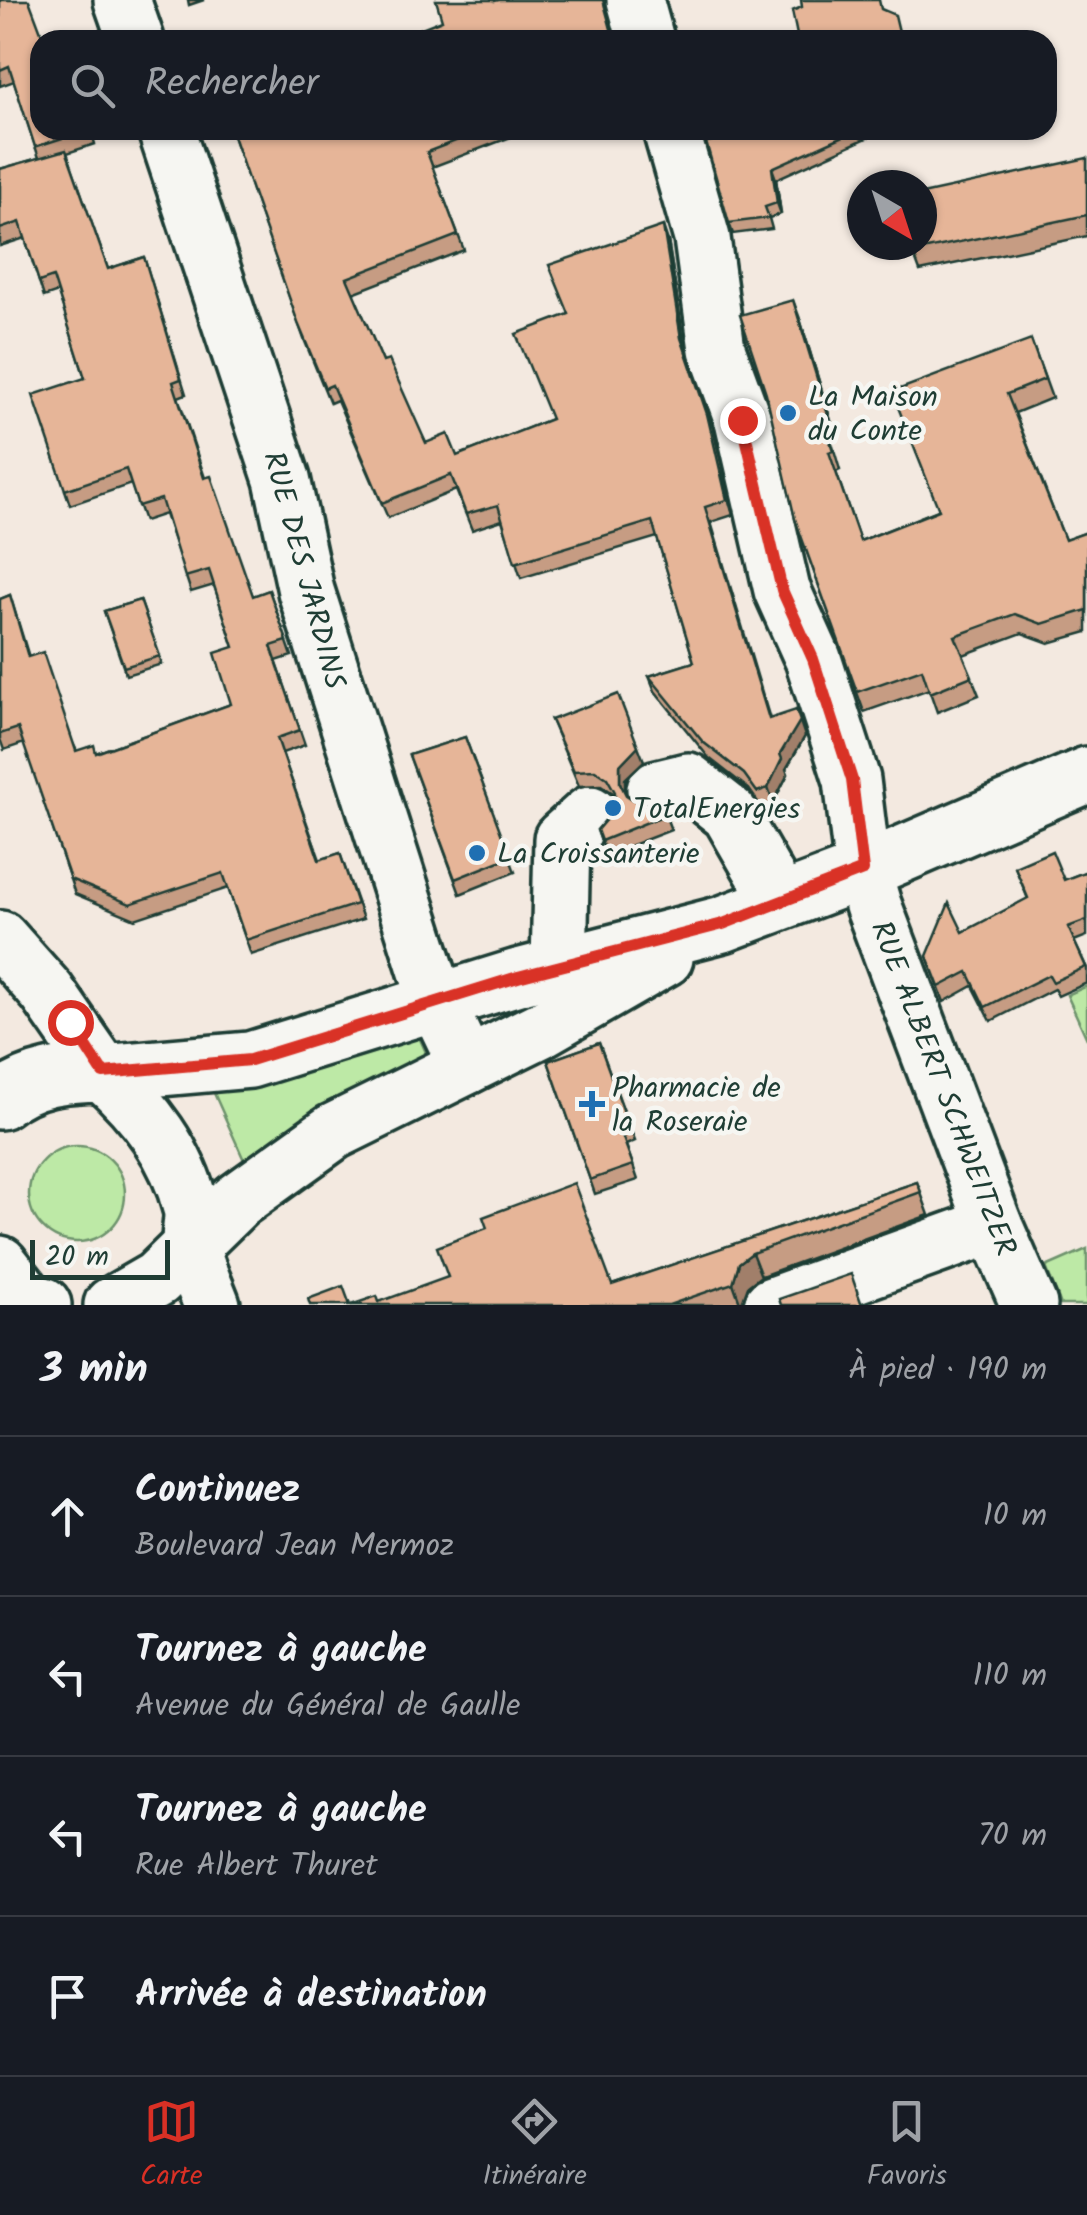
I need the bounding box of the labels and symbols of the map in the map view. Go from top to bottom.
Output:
north arrow [847,170,937,260]
place label: La Maison du Conte [808,374,938,456]
route end [720,398,766,444]
marker: La Maison du Conte [777,402,799,424]
street label: RUE DES JARDINS [248,446,358,695]
place label: TotalEnergies [633,786,801,834]
marker: TotalEnergies [602,797,624,819]
place label: La Croissanterie [497,831,699,879]
marker: La Croissanterie [466,842,488,864]
street label: RUE ALBERT SCHWEITZER [856,914,1028,1263]
route start [48,1000,94,1046]
place label: Pharmacie de la Roseraie [612,1065,781,1147]
marker: Pharmacie de la Roseraie [581,1093,603,1115]
scale bar [30,1235,170,1280]

